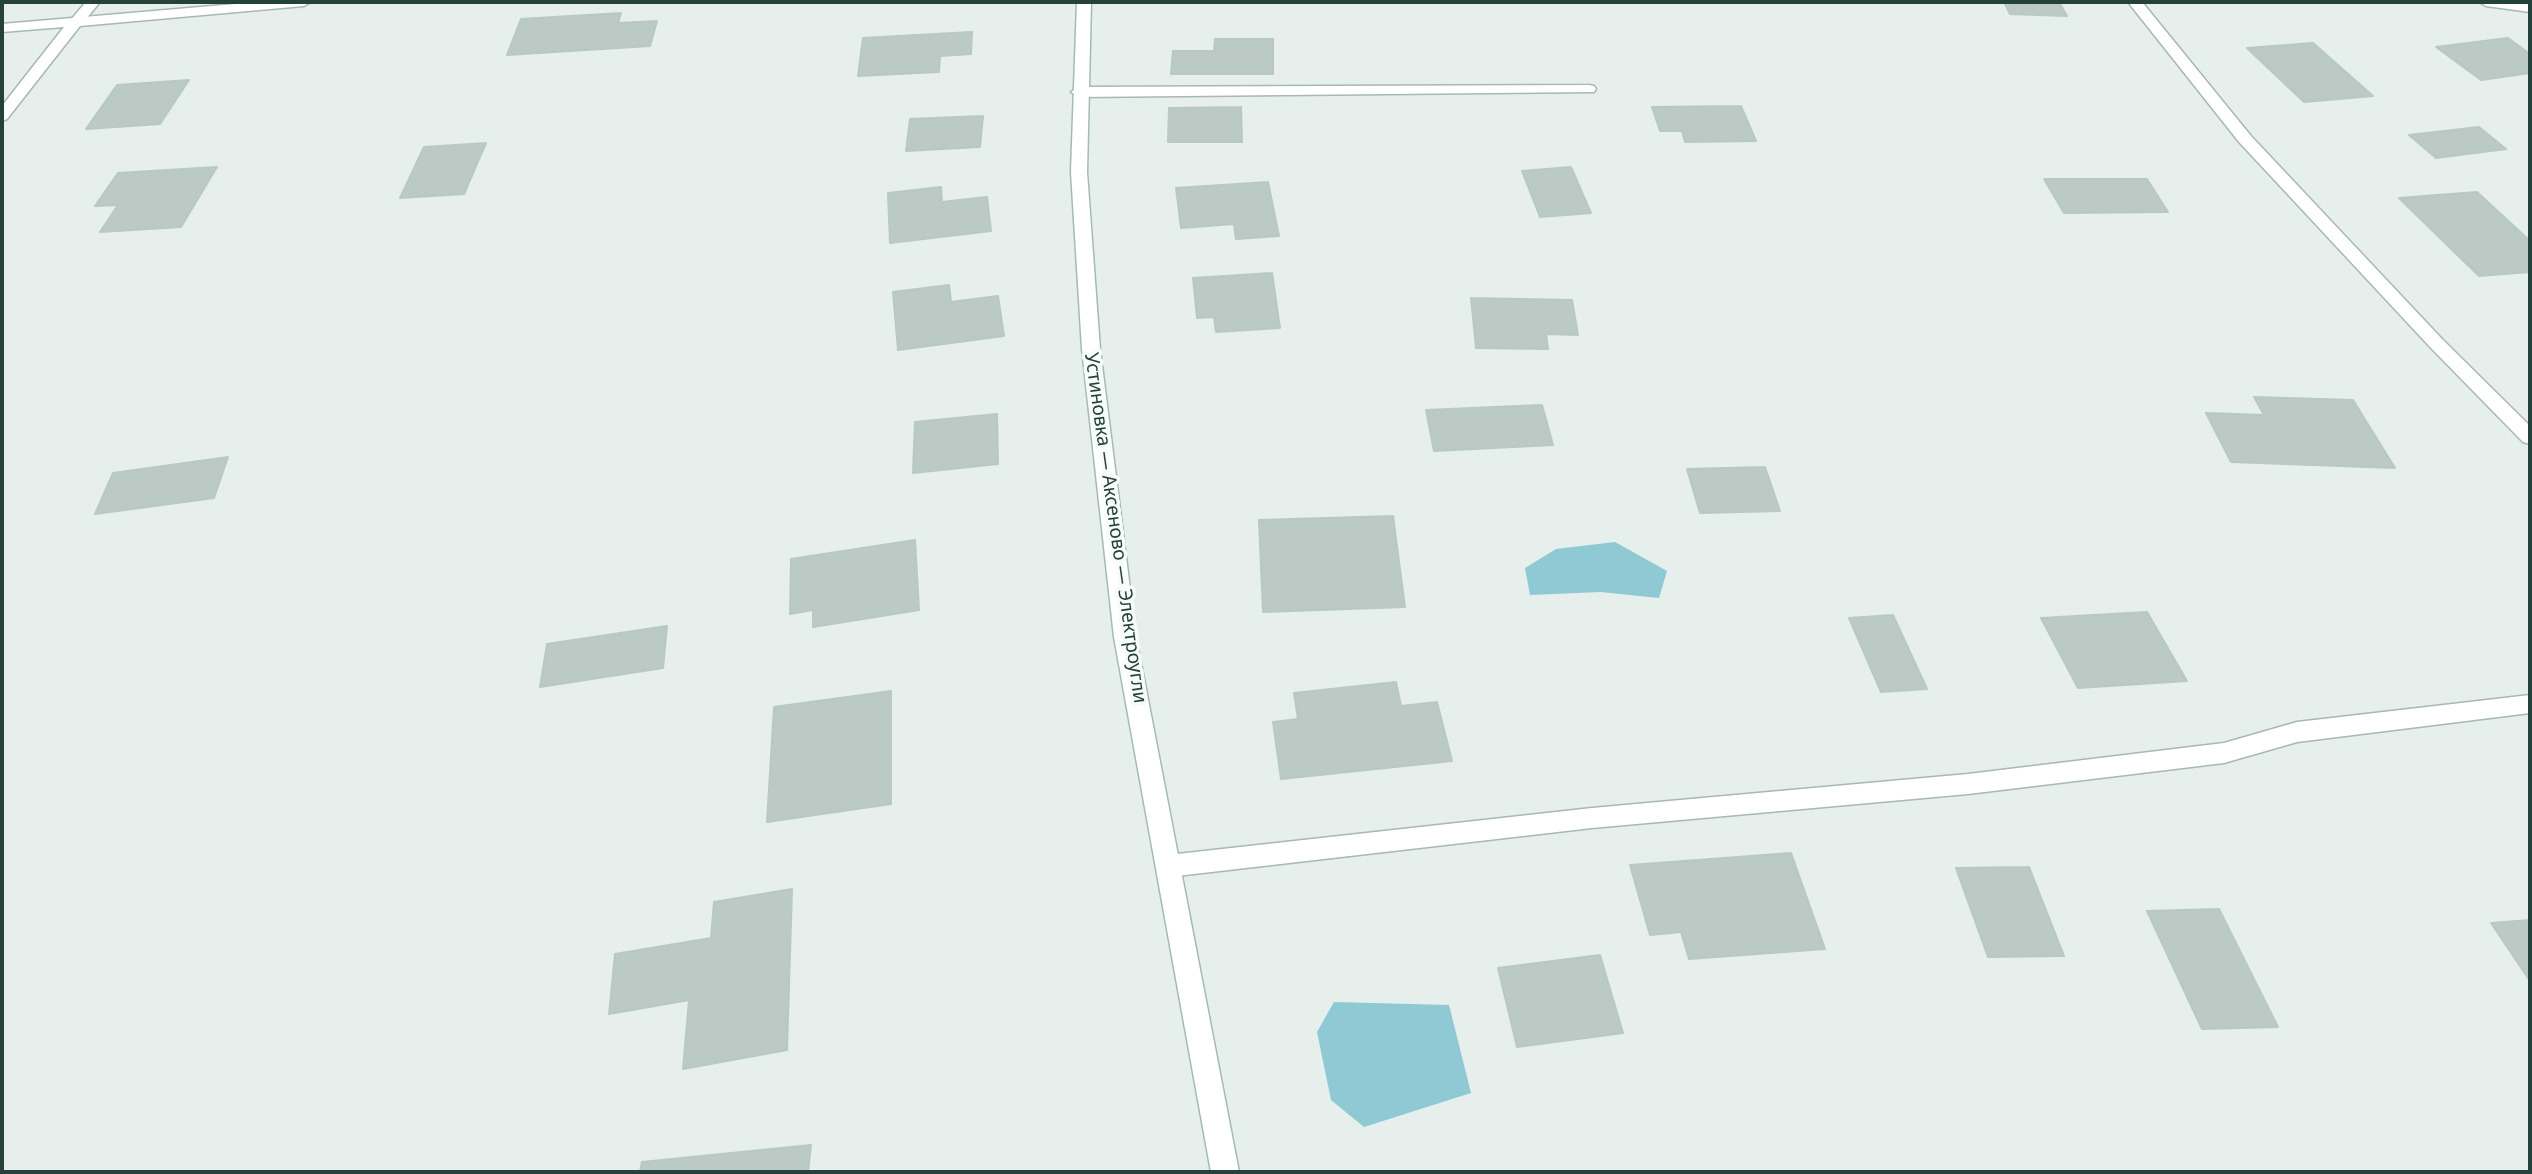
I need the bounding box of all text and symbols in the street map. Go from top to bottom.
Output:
street label: Устиновка — Аксеново — Электроугли [1079,351,1151,705]

